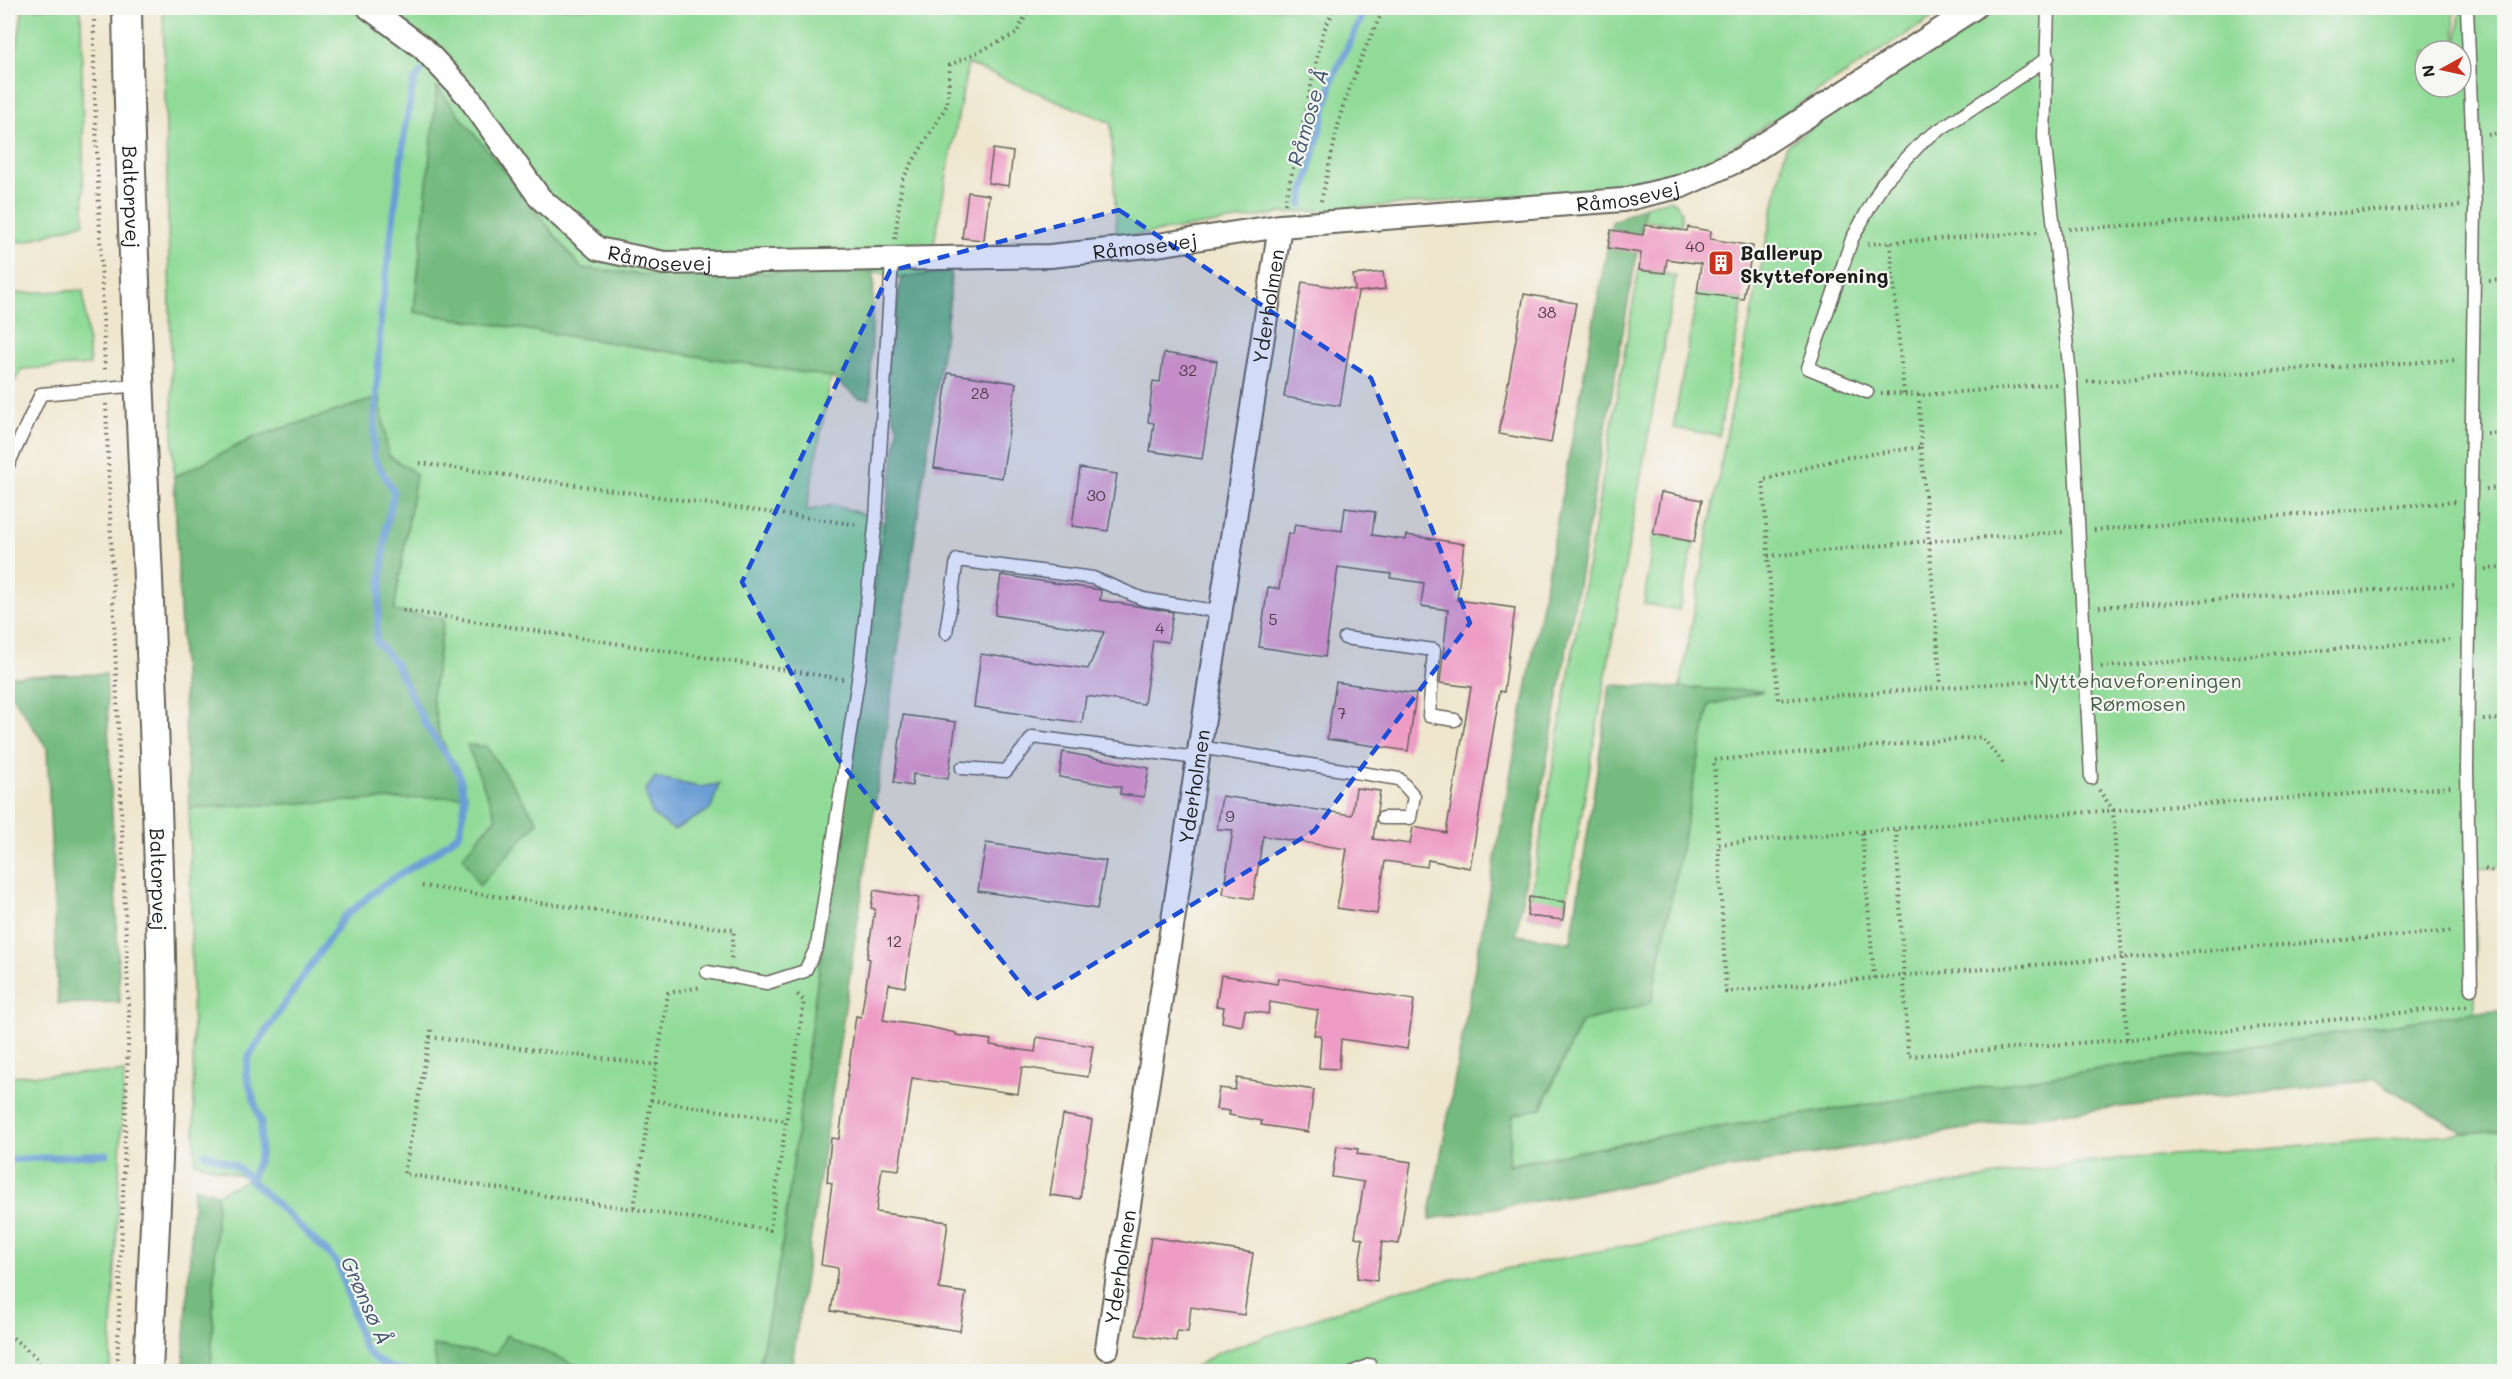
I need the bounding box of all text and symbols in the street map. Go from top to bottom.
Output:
north arrow [2413,39,2473,99]
text: N [2416,64,2439,79]
water label: Råmose Å [1280,65,1334,169]
street label: Baltorpvej [117,145,147,249]
street label: Råmosevej [1575,174,1682,217]
street label: Råmosevej [1091,226,1199,265]
house number: 40 [1685,235,1705,256]
street label: Råmosevej [606,238,712,276]
place label: Ballerup Skytteforening [1740,239,1889,288]
street label: Yderholmen [1246,247,1289,366]
building icon: Ballerup Skytteforening [1706,248,1736,278]
house number: 38 [1537,301,1557,322]
house number: 32 [1179,359,1197,380]
house number: 28 [971,382,990,403]
house number: 30 [1086,484,1106,505]
house number: 5 [1268,608,1278,629]
house number: 4 [1155,617,1165,638]
park label: Nyttehaveforeningen Rørmosen [2034,667,2242,716]
house number: 7 [1338,702,1347,723]
street label: Yderholmen [1172,727,1215,846]
house number: 9 [1225,805,1235,826]
street label: Baltorpvej [145,828,174,931]
house number: 12 [886,930,902,951]
street label: Yderholmen [1098,1208,1141,1326]
water label: Grønsø Å [336,1251,398,1349]

